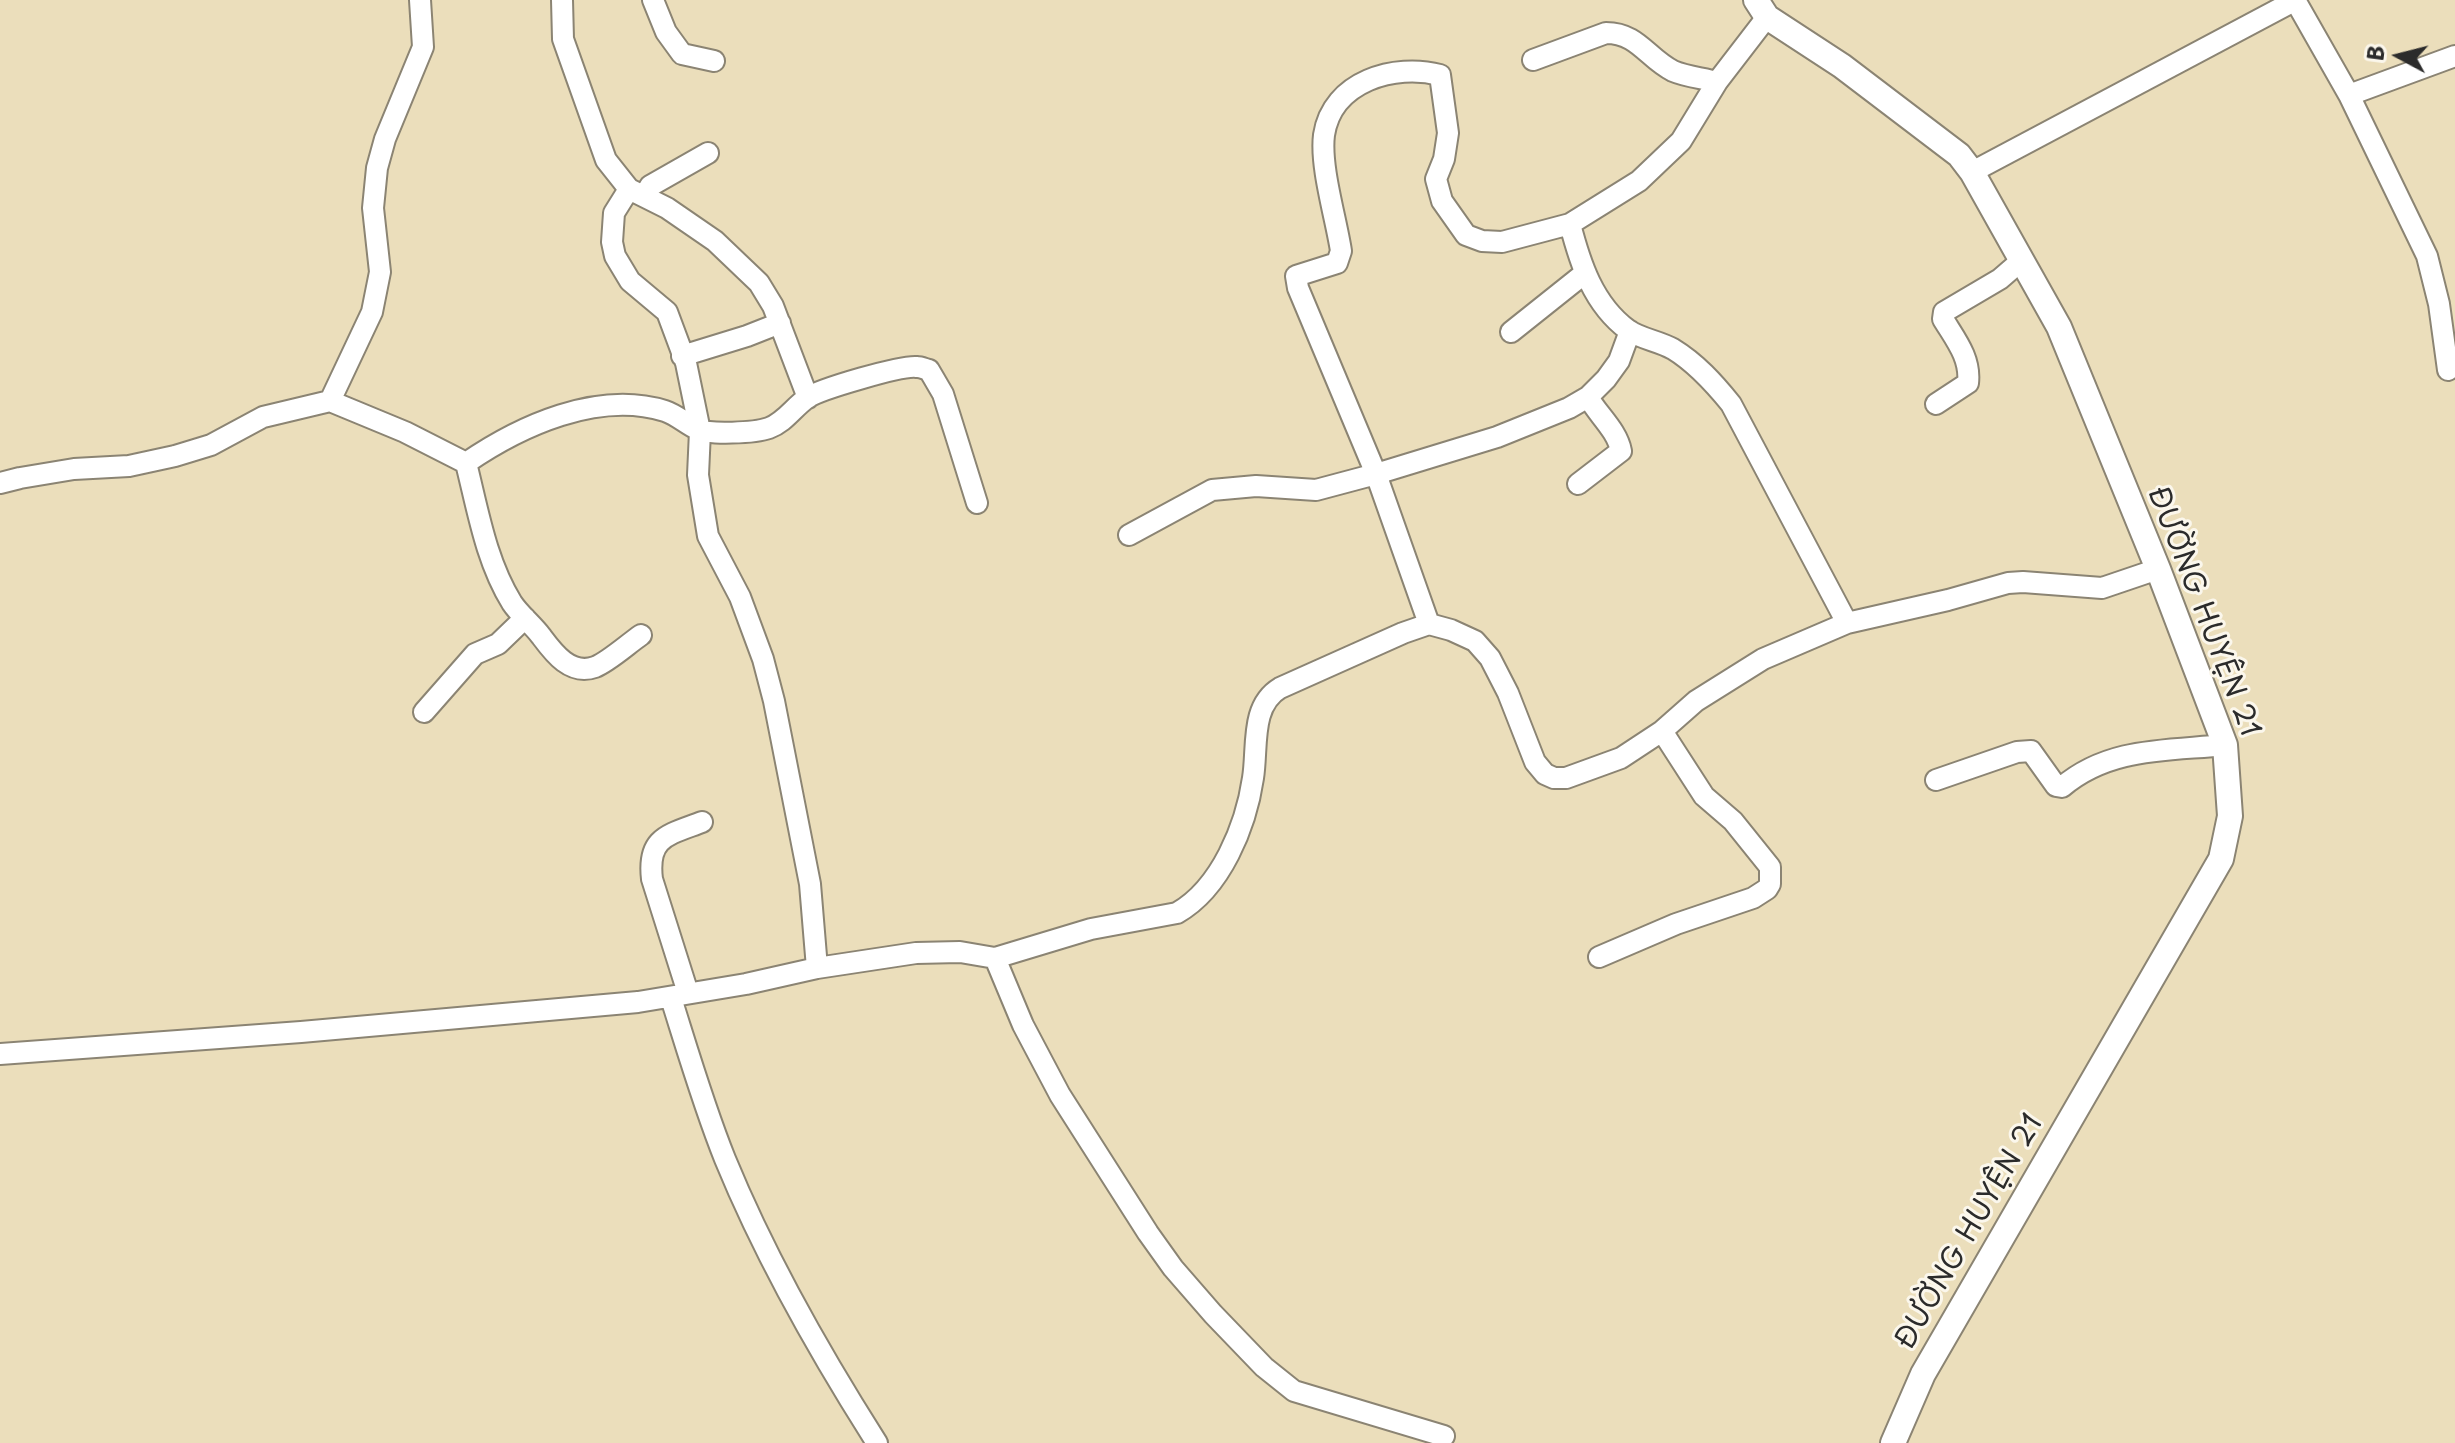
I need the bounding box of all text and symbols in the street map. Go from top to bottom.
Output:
north arrow [2359,16,2439,96]
text: B [2357,44,2392,63]
street label: ĐƯỜNG HUYỆN 21 [2140,482,2266,742]
street label: ĐƯỜNG HUYỆN 21 [1889,1109,2051,1355]

